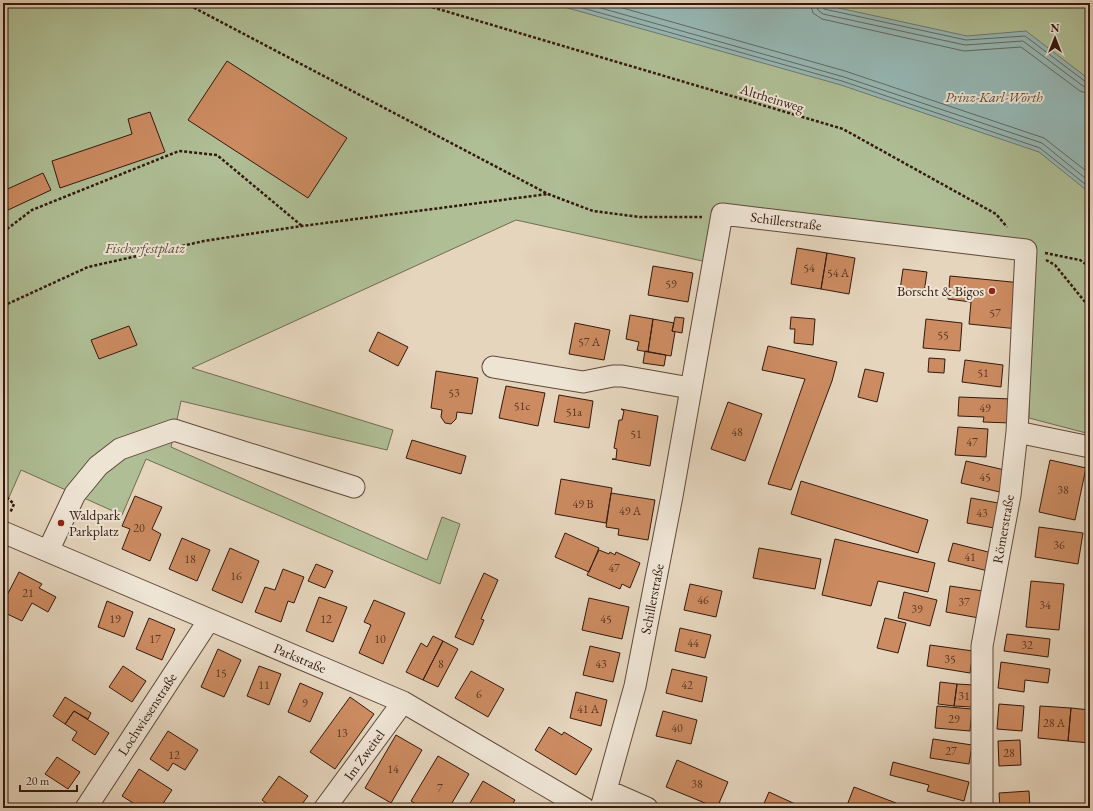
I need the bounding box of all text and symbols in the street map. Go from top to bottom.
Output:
north arrow [1035,18,1075,58]
text: N [1051,21,1060,35]
street label: Altrheinweg [737,79,807,117]
park label: Prinz-Karl-Wörth [945,88,1043,106]
street label: Schillerstraße [749,208,823,234]
park label: Fischerfestplatz [104,239,185,257]
house number: 54 [803,260,815,276]
house number: 54 A [827,265,850,281]
house number: 59 [665,276,677,292]
place label: Borscht & Bigos [897,282,984,300]
marker: Borscht & Bigos [987,286,997,296]
house number: 57 [989,305,1001,321]
house number: 55 [937,327,949,343]
house number: 57 A [578,334,601,350]
house number: 51 [977,365,989,381]
house number: 53 [448,385,460,401]
house number: 51c [514,398,530,414]
house number: 49 [979,400,991,416]
house number: 51a [566,404,582,420]
house number: 48 [731,424,743,440]
house number: 51 [630,426,642,442]
house number: 47 [966,434,978,450]
house number: 45 [979,469,991,485]
house number: 38 [1057,482,1069,498]
street label: Römerstraße [988,493,1018,565]
house number: 49 B [573,496,593,512]
house number: 49 A [619,503,642,519]
house number: 43 [976,505,988,521]
place label: Waldpark Parkplatz [69,506,121,540]
marker: Waldpark Parkplatz [56,518,66,528]
house number: 20 [133,520,145,536]
house number: 36 [1053,537,1065,553]
house number: 41 [964,549,976,565]
house number: 18 [184,551,196,567]
house number: 47 [608,560,620,576]
street label: Schillerstraße [636,562,668,636]
house number: 16 [230,568,242,584]
house number: 21 [22,585,34,601]
house number: 46 [697,592,709,608]
house number: 37 [958,594,970,610]
house number: 34 [1039,597,1051,613]
house number: 39 [911,601,923,617]
house number: 19 [109,611,121,627]
house number: 12 [320,611,332,627]
house number: 45 [600,611,612,627]
house number: 17 [149,631,161,647]
house number: 10 [374,631,386,647]
house number: 44 [687,635,699,651]
house number: 32 [1021,637,1033,653]
street label: Parkstraße [271,639,330,677]
house number: 35 [944,651,956,667]
house number: 8 [438,656,444,672]
house number: 43 [595,656,607,672]
house number: 15 [215,665,227,681]
street label: Lochwiesenstraße [114,669,181,759]
house number: 11 [258,677,270,693]
house number: 42 [681,677,693,693]
house number: 6 [476,686,482,702]
house number: 31 [958,688,970,704]
house number: 9 [302,695,308,711]
house number: 41 A [577,701,600,717]
house number: 29 [948,711,960,727]
house number: 28 A [1043,715,1066,731]
house number: 40 [671,720,683,736]
house number: 13 [336,725,348,741]
street label: Im Zweitel [340,726,389,784]
house number: 27 [945,743,957,759]
house number: 28 [1003,745,1015,761]
house number: 12 [168,747,180,763]
house number: 14 [387,761,399,777]
scale bar [20,767,77,793]
text: 20 m [26,773,50,789]
house number: 38 [691,776,703,792]
house number: 7 [437,780,443,796]

